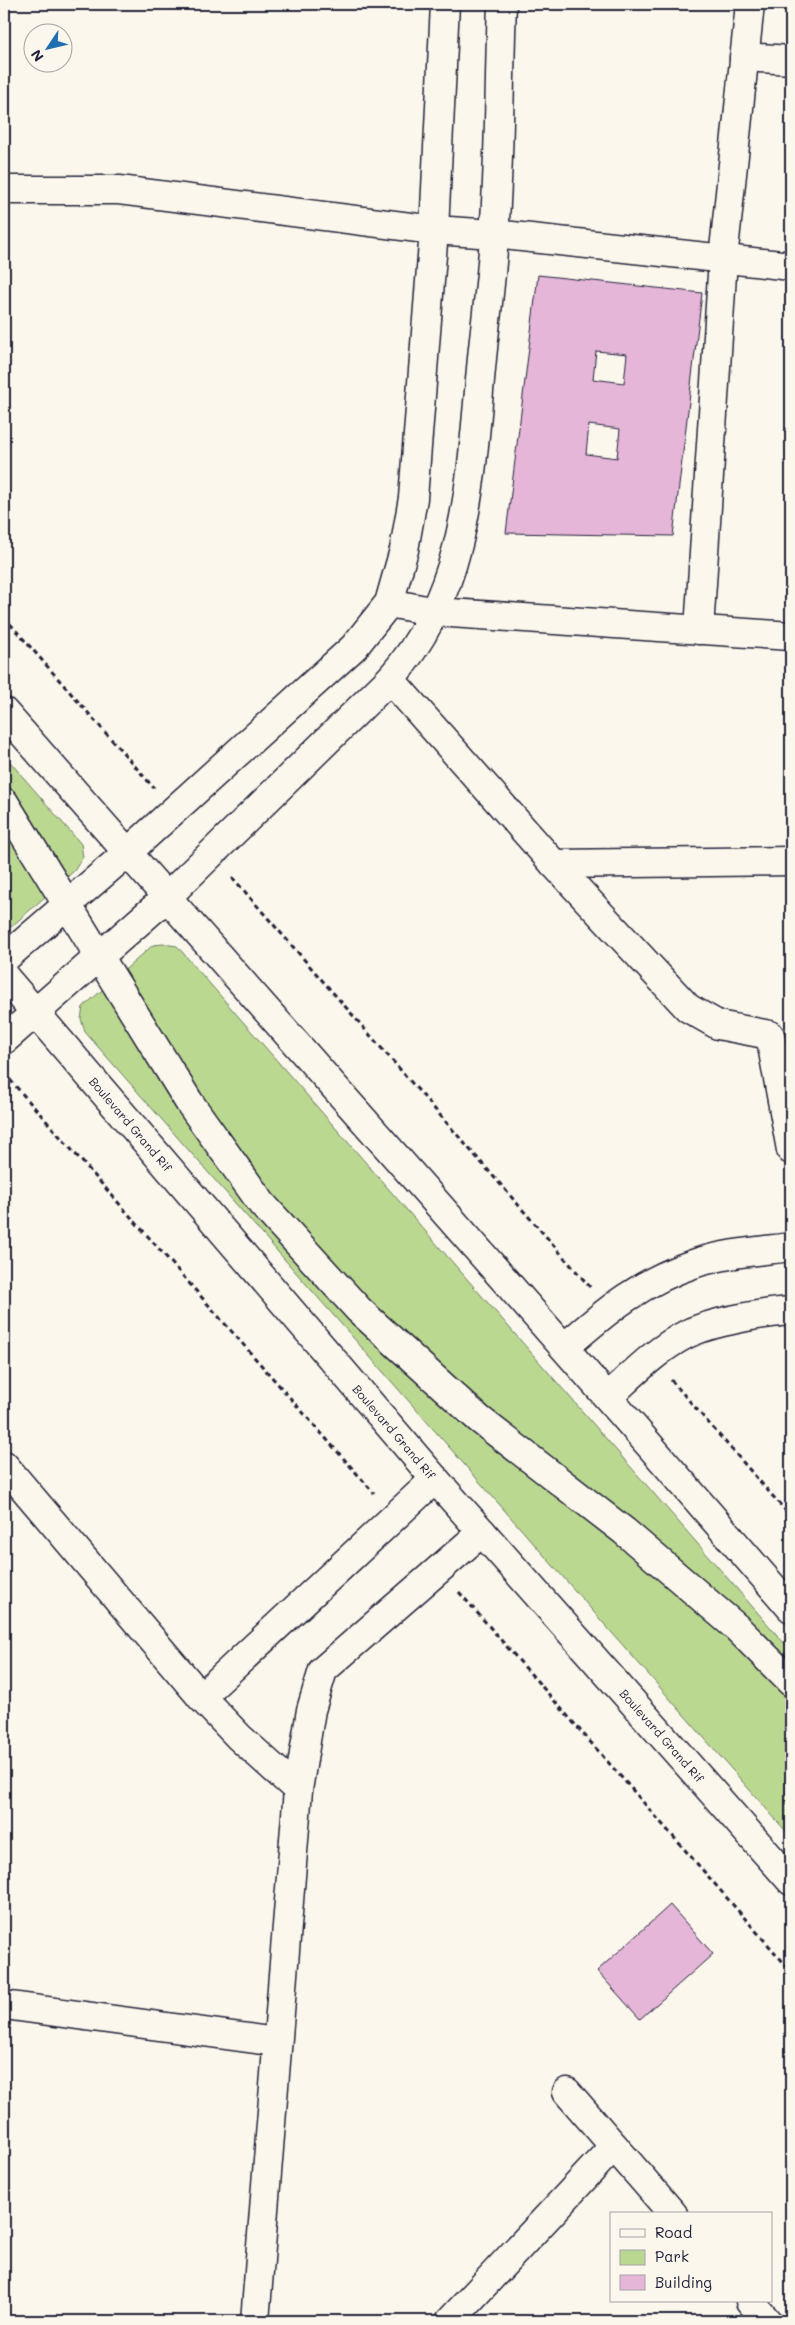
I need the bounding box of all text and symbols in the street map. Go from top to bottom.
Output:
north arrow [22,22,72,72]
text: N [26,46,48,66]
street label: Boulevard Grand Rif [86,1073,176,1175]
street label: Boulevard Grand Rif [349,1381,440,1482]
street label: Boulevard Grand Rif [617,1685,708,1786]
legend [610,2212,772,2302]
text: Road [655,2222,692,2242]
text: Park [655,2246,689,2266]
text: Building [655,2272,712,2292]

